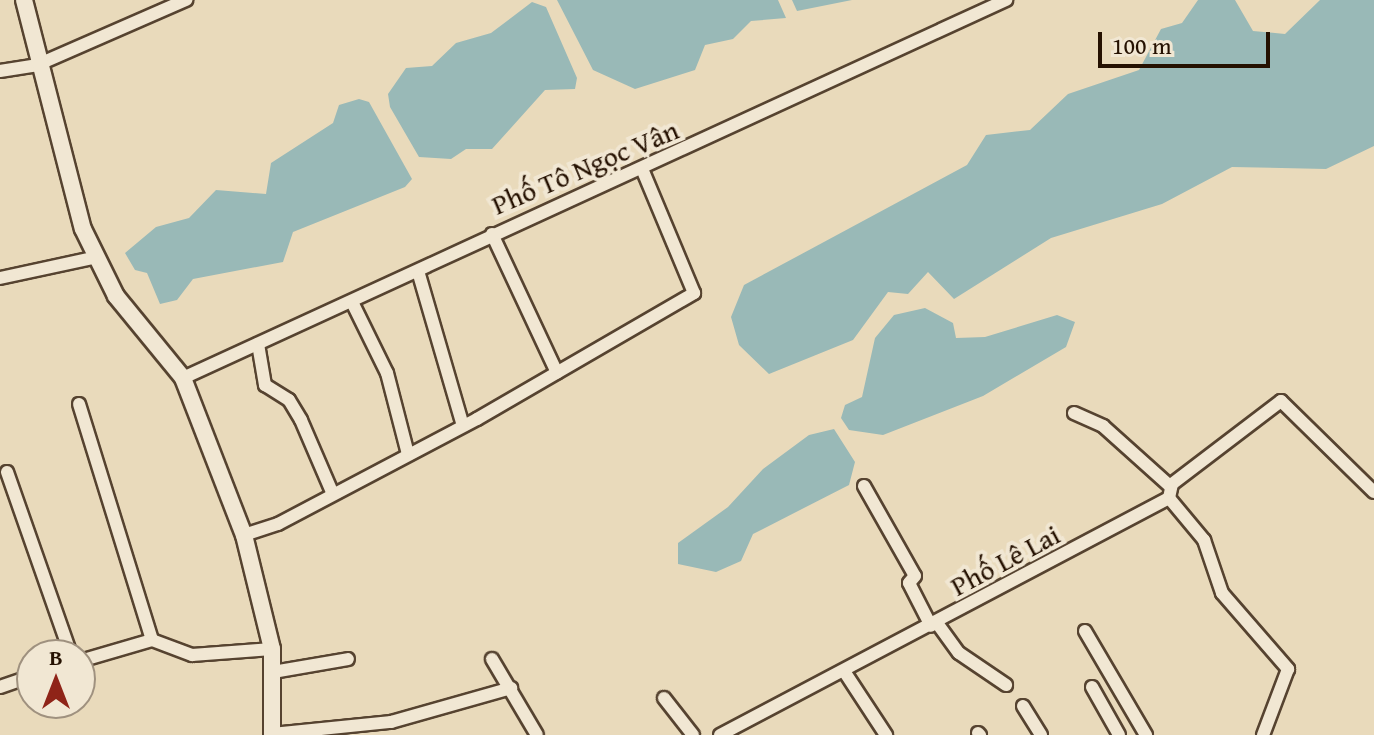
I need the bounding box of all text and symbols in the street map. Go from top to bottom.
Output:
scale bar [1102,16,1274,66]
text: 100 m [1112,28,1172,63]
street label: Phố Tô Ngọc Vân [486,113,684,221]
street label: Phố Lê Lai [945,517,1065,603]
north arrow [16,639,96,719]
text: B [49,641,63,673]

